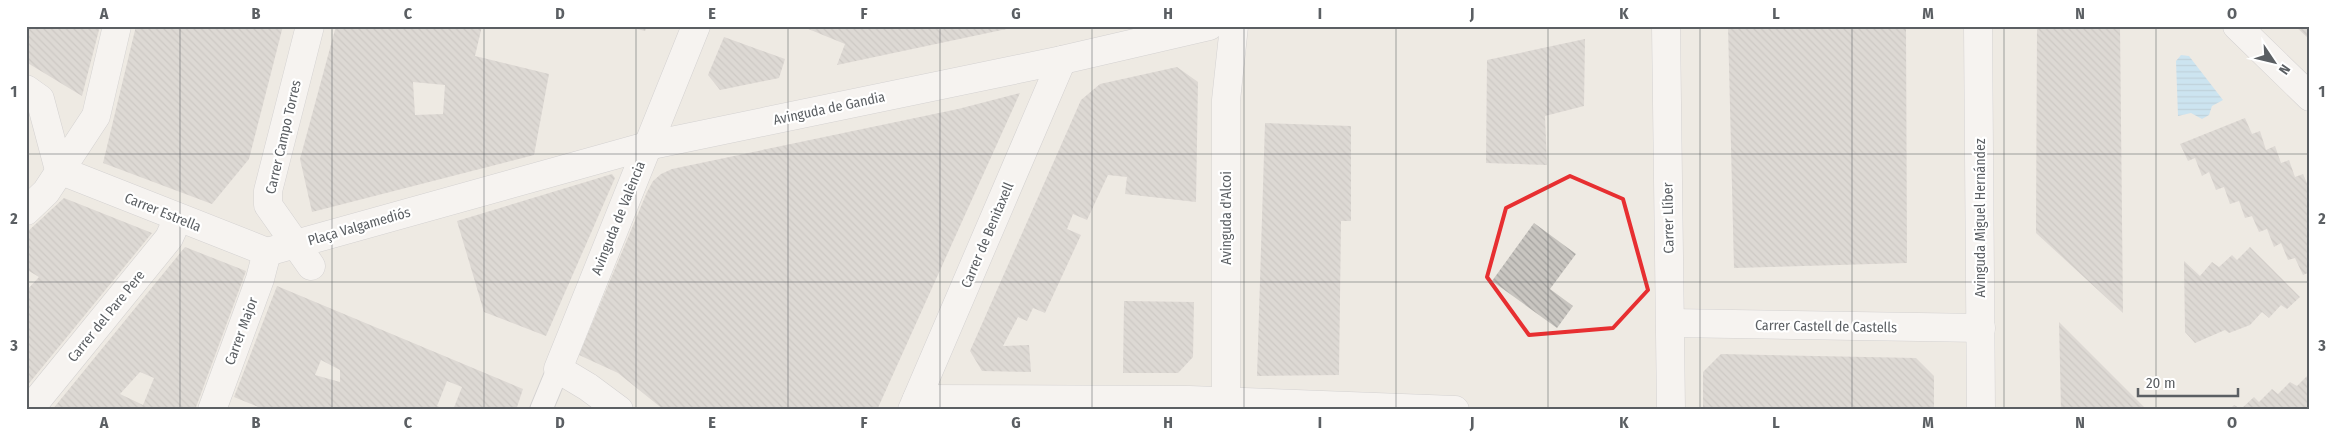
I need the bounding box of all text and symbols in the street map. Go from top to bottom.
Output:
text: A [99,4,109,23]
text: B [252,4,261,23]
text: C [404,4,413,23]
text: D [555,4,565,23]
text: E [708,4,716,23]
text: F [860,4,868,23]
text: G [1011,4,1021,23]
text: H [1163,4,1173,23]
text: I [1318,4,1322,23]
text: J [1469,4,1474,23]
text: K [1619,4,1629,23]
text: L [1772,4,1780,23]
text: M [1922,4,1934,23]
text: N [2075,4,2085,23]
text: O [2227,4,2237,23]
north arrow [2248,38,2298,88]
text: N [2275,61,2294,77]
street label: Carrer Campo Torres [262,78,305,196]
text: 1 [11,82,17,101]
text: 1 [2319,82,2325,101]
street label: Avinguda de Gandia [772,88,887,129]
street label: Avinguda Miguel Hernández [1972,138,1989,297]
street label: Avinguda de València [588,159,649,278]
street label: Avinguda d'Alcoi [1218,171,1235,265]
street label: Carrer de Benitaxell [958,180,1018,291]
street label: Carrer Llíber [1659,182,1678,254]
street label: Carrer Estrella [122,189,204,236]
street label: Plaça Valgamediós [306,204,412,249]
text: 2 [9,209,18,228]
text: 2 [2317,209,2326,228]
street label: Carrer del Pare Pere [64,267,149,366]
street label: Carrer Major [221,295,262,367]
street label: Carrer Castell de Castells [1755,317,1897,336]
text: 3 [9,336,18,355]
text: 3 [2317,336,2326,355]
scale bar [2138,366,2238,398]
text: 20 m [2146,374,2176,392]
text: A [99,413,109,432]
text: B [252,413,261,432]
text: C [404,413,413,432]
text: D [555,413,565,432]
text: E [708,413,716,432]
text: F [860,413,868,432]
text: G [1011,413,1021,432]
text: H [1163,413,1173,432]
text: I [1318,413,1322,432]
text: J [1469,413,1474,432]
text: K [1619,413,1629,432]
text: L [1772,413,1780,432]
text: M [1922,413,1934,432]
text: N [2075,413,2085,432]
text: O [2227,413,2237,432]

